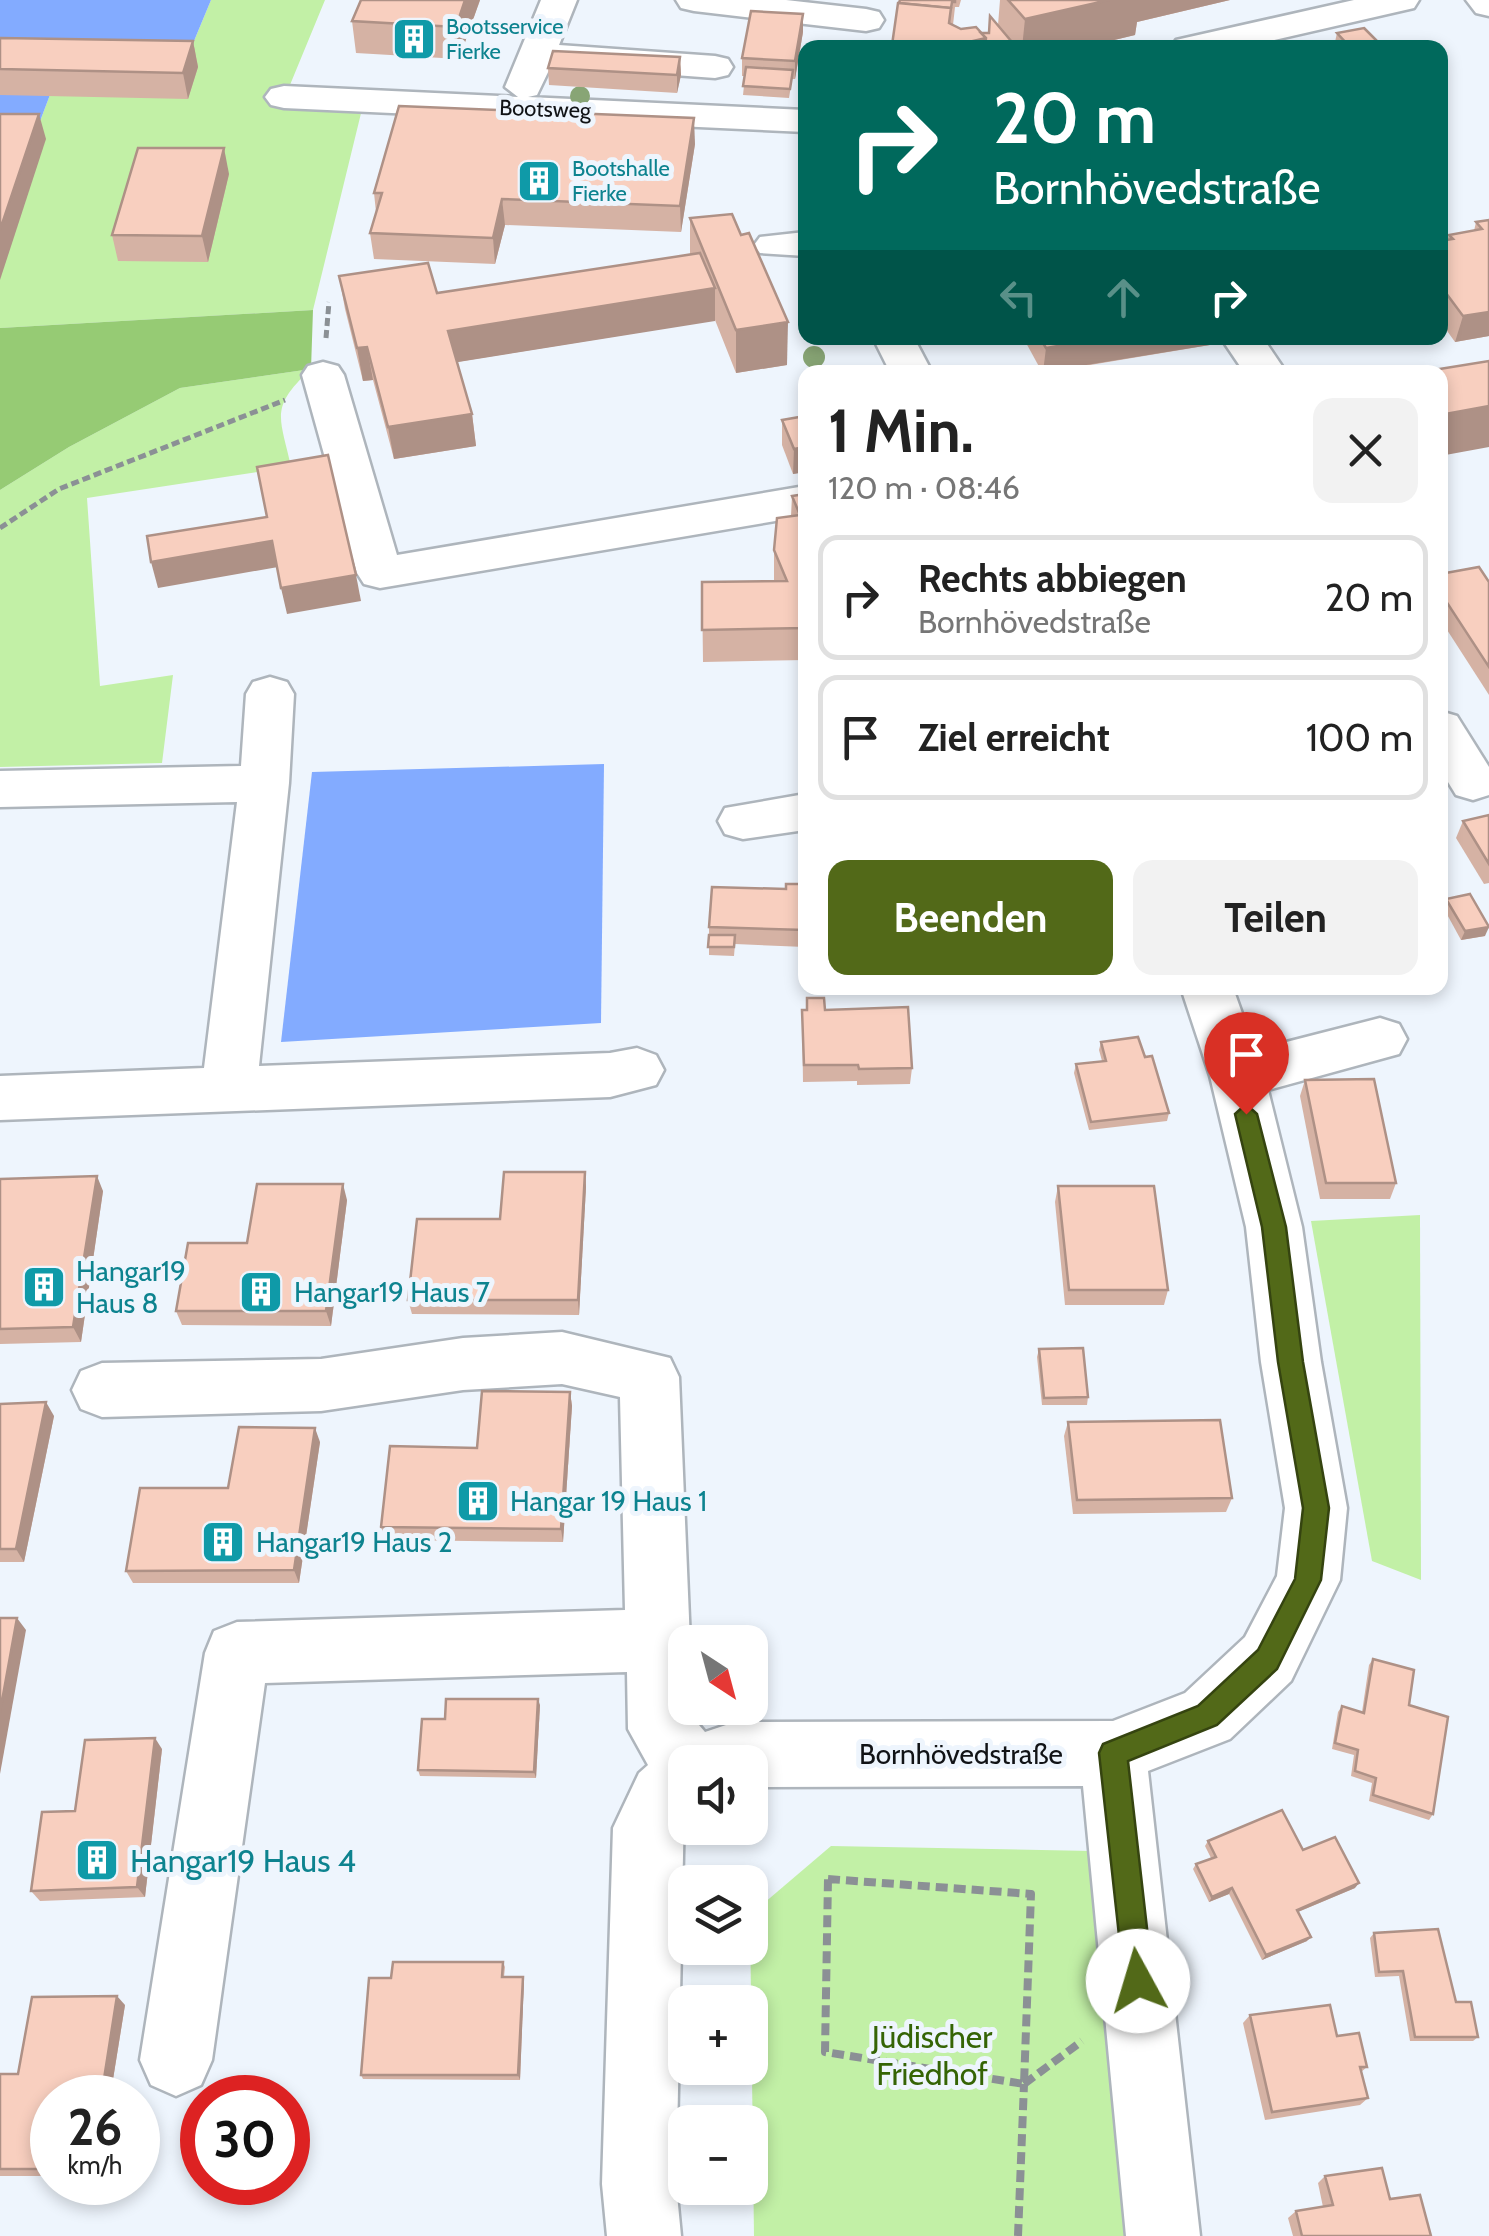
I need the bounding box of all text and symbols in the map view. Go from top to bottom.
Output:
place label: Bootsservice Fierke [446,13,564,65]
building icon: Bootsservice Fierke [391,16,437,62]
text: 20 m [993,75,1156,161]
icon: right [828,80,958,210]
street label: Bootsweg [499,94,592,124]
place label: Bootshalle Fierke [572,155,670,207]
building icon: Bootshalle Fierke [516,158,562,204]
text: Bornhövedstraße [993,161,1321,215]
icon: left [991,270,1046,325]
icon: ahead [1096,270,1151,325]
icon: right [1201,270,1256,325]
text: 1 Min. [828,394,974,467]
button: close [1313,398,1418,503]
text: 120 m · 08:46 [828,468,1020,507]
text: Rechts abbiegen [918,555,1187,602]
icon: right [833,570,888,625]
text: 20 m [1325,574,1413,621]
text: Bornhövedstraße [918,602,1151,641]
icon: arrive [833,710,888,765]
text: Ziel erreicht [918,714,1110,761]
text: 100 m [1306,714,1413,761]
button: Beenden [828,860,1113,975]
button: Teilen [1133,860,1418,975]
pin [1204,1012,1289,1115]
icon: arrive [1219,1027,1274,1082]
place label: Hangar19 Haus 8 [76,1254,186,1320]
building icon: Hangar19 Haus 8 [21,1264,67,1310]
building icon: Hangar19 Haus 7 [238,1269,284,1315]
place label: Hangar19 Haus 7 [294,1275,490,1309]
building icon: Hangar 19 Haus 1 [455,1478,501,1524]
place label: Hangar 19 Haus 1 [510,1484,707,1518]
building icon: Hangar19 Haus 2 [200,1519,246,1565]
place label: Hangar19 Haus 2 [256,1525,452,1559]
north arrow [668,1625,768,1725]
map controls [668,1625,768,2205]
street label: Bornhövedstraße [859,1737,1063,1771]
button: sound [668,1745,768,1845]
building icon: Hangar19 Haus 4 [74,1837,120,1883]
place label: Hangar19 Haus 4 [130,1841,356,1880]
button: layers [668,1865,768,1965]
position arrow [1086,1929,1190,2033]
button: + [668,1985,768,2085]
park label: Jüdischer Friedhof [871,2017,993,2093]
speed limit sign: 30 [180,2075,310,2205]
text: 26 [68,2097,122,2158]
button: − [668,2105,768,2205]
text: km/h [68,2150,122,2180]

